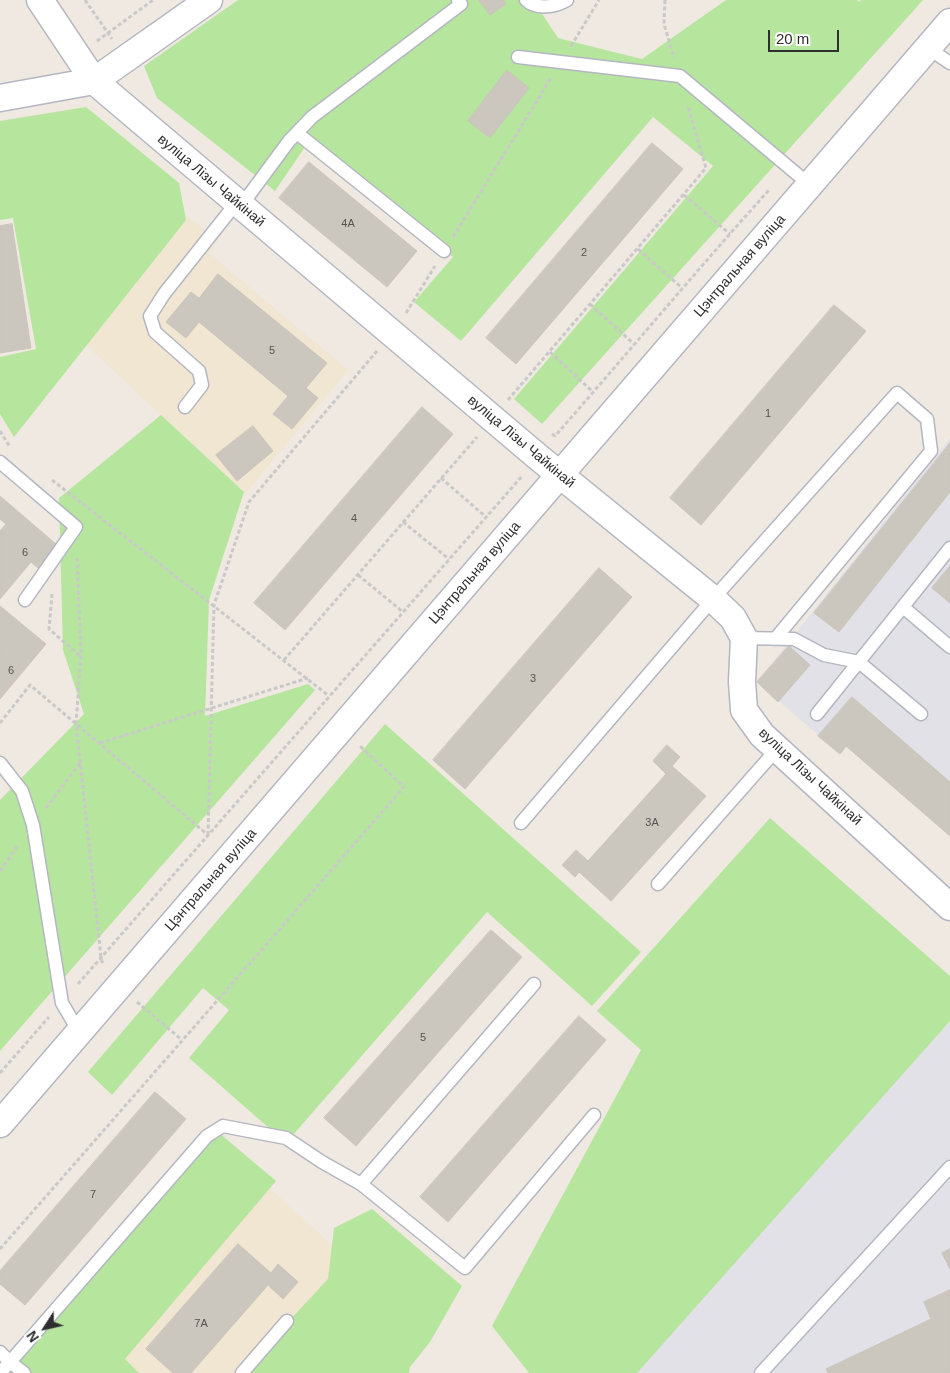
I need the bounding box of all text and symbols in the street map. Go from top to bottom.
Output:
scale bar [770,20,841,52]
text: 20 m [776,30,809,47]
street label: вуліца Лізы Чайкінай [154,131,268,231]
street label: Цэнтральная вуліца [691,211,789,321]
house number: 4А [341,217,355,231]
house number: 2 [581,246,587,260]
house number: 5 [269,344,275,358]
street label: вуліца Лізы Чайкінай [464,392,578,492]
house number: 1 [765,407,771,421]
house number: 4 [351,512,357,526]
street label: Цэнтральная вуліца [426,518,524,628]
house number: 6 [22,546,28,560]
house number: 6 [8,664,14,678]
house number: 3 [530,672,536,686]
street label: вуліца Лізы Чайкінай [755,725,865,829]
house number: 3А [645,816,659,830]
street label: Цэнтральная вуліца [162,825,260,935]
house number: 5 [420,1031,426,1045]
house number: 7 [90,1188,96,1202]
north arrow [20,1303,70,1353]
house number: 7А [194,1317,208,1331]
text: N [23,1328,42,1345]

